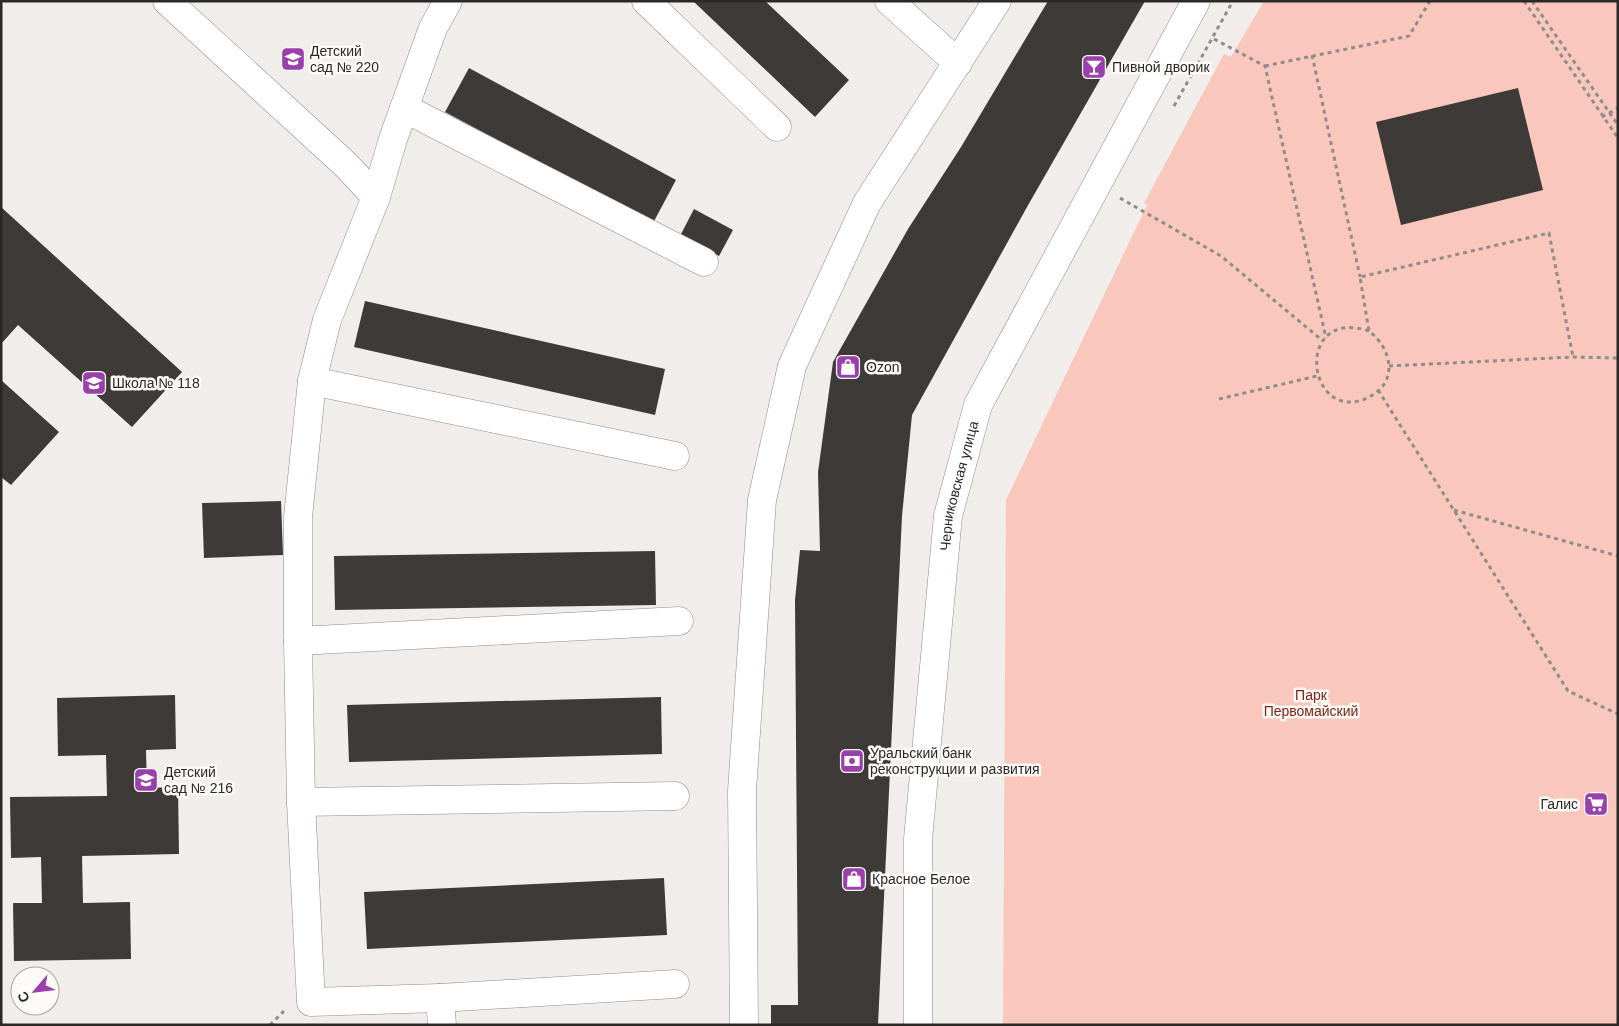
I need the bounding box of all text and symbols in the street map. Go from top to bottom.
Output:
place label: Детский сад № 220 [310,43,379,75]
school or university icon: Детский сад № 220 [280,46,306,72]
bar icon: Пивной дворик [1081,54,1107,80]
place label: Пивной дворик [1112,59,1210,75]
shop icon: Ozon [835,354,861,380]
place label: Ozon [866,359,899,375]
school or university icon: Школа № 118 [81,370,107,396]
place label: Школа № 118 [112,375,200,391]
street label: Черниковская улица [937,419,981,552]
park label: Парк Первомайский [1264,687,1358,719]
place label: Уральский банк реконструкции и развития [870,745,1040,777]
bank icon: Уральский банк реконструкции и развития [839,748,865,774]
place label: Детский сад № 216 [164,764,233,796]
school or university icon: Детский сад № 216 [133,767,159,793]
supermarket icon: Галис [1583,791,1609,817]
place label: Галис [1540,796,1578,812]
shop icon: Красное Белое [841,866,867,892]
place label: Красное Белое [872,871,971,887]
north arrow [10,966,60,1016]
text: С [14,989,33,1005]

